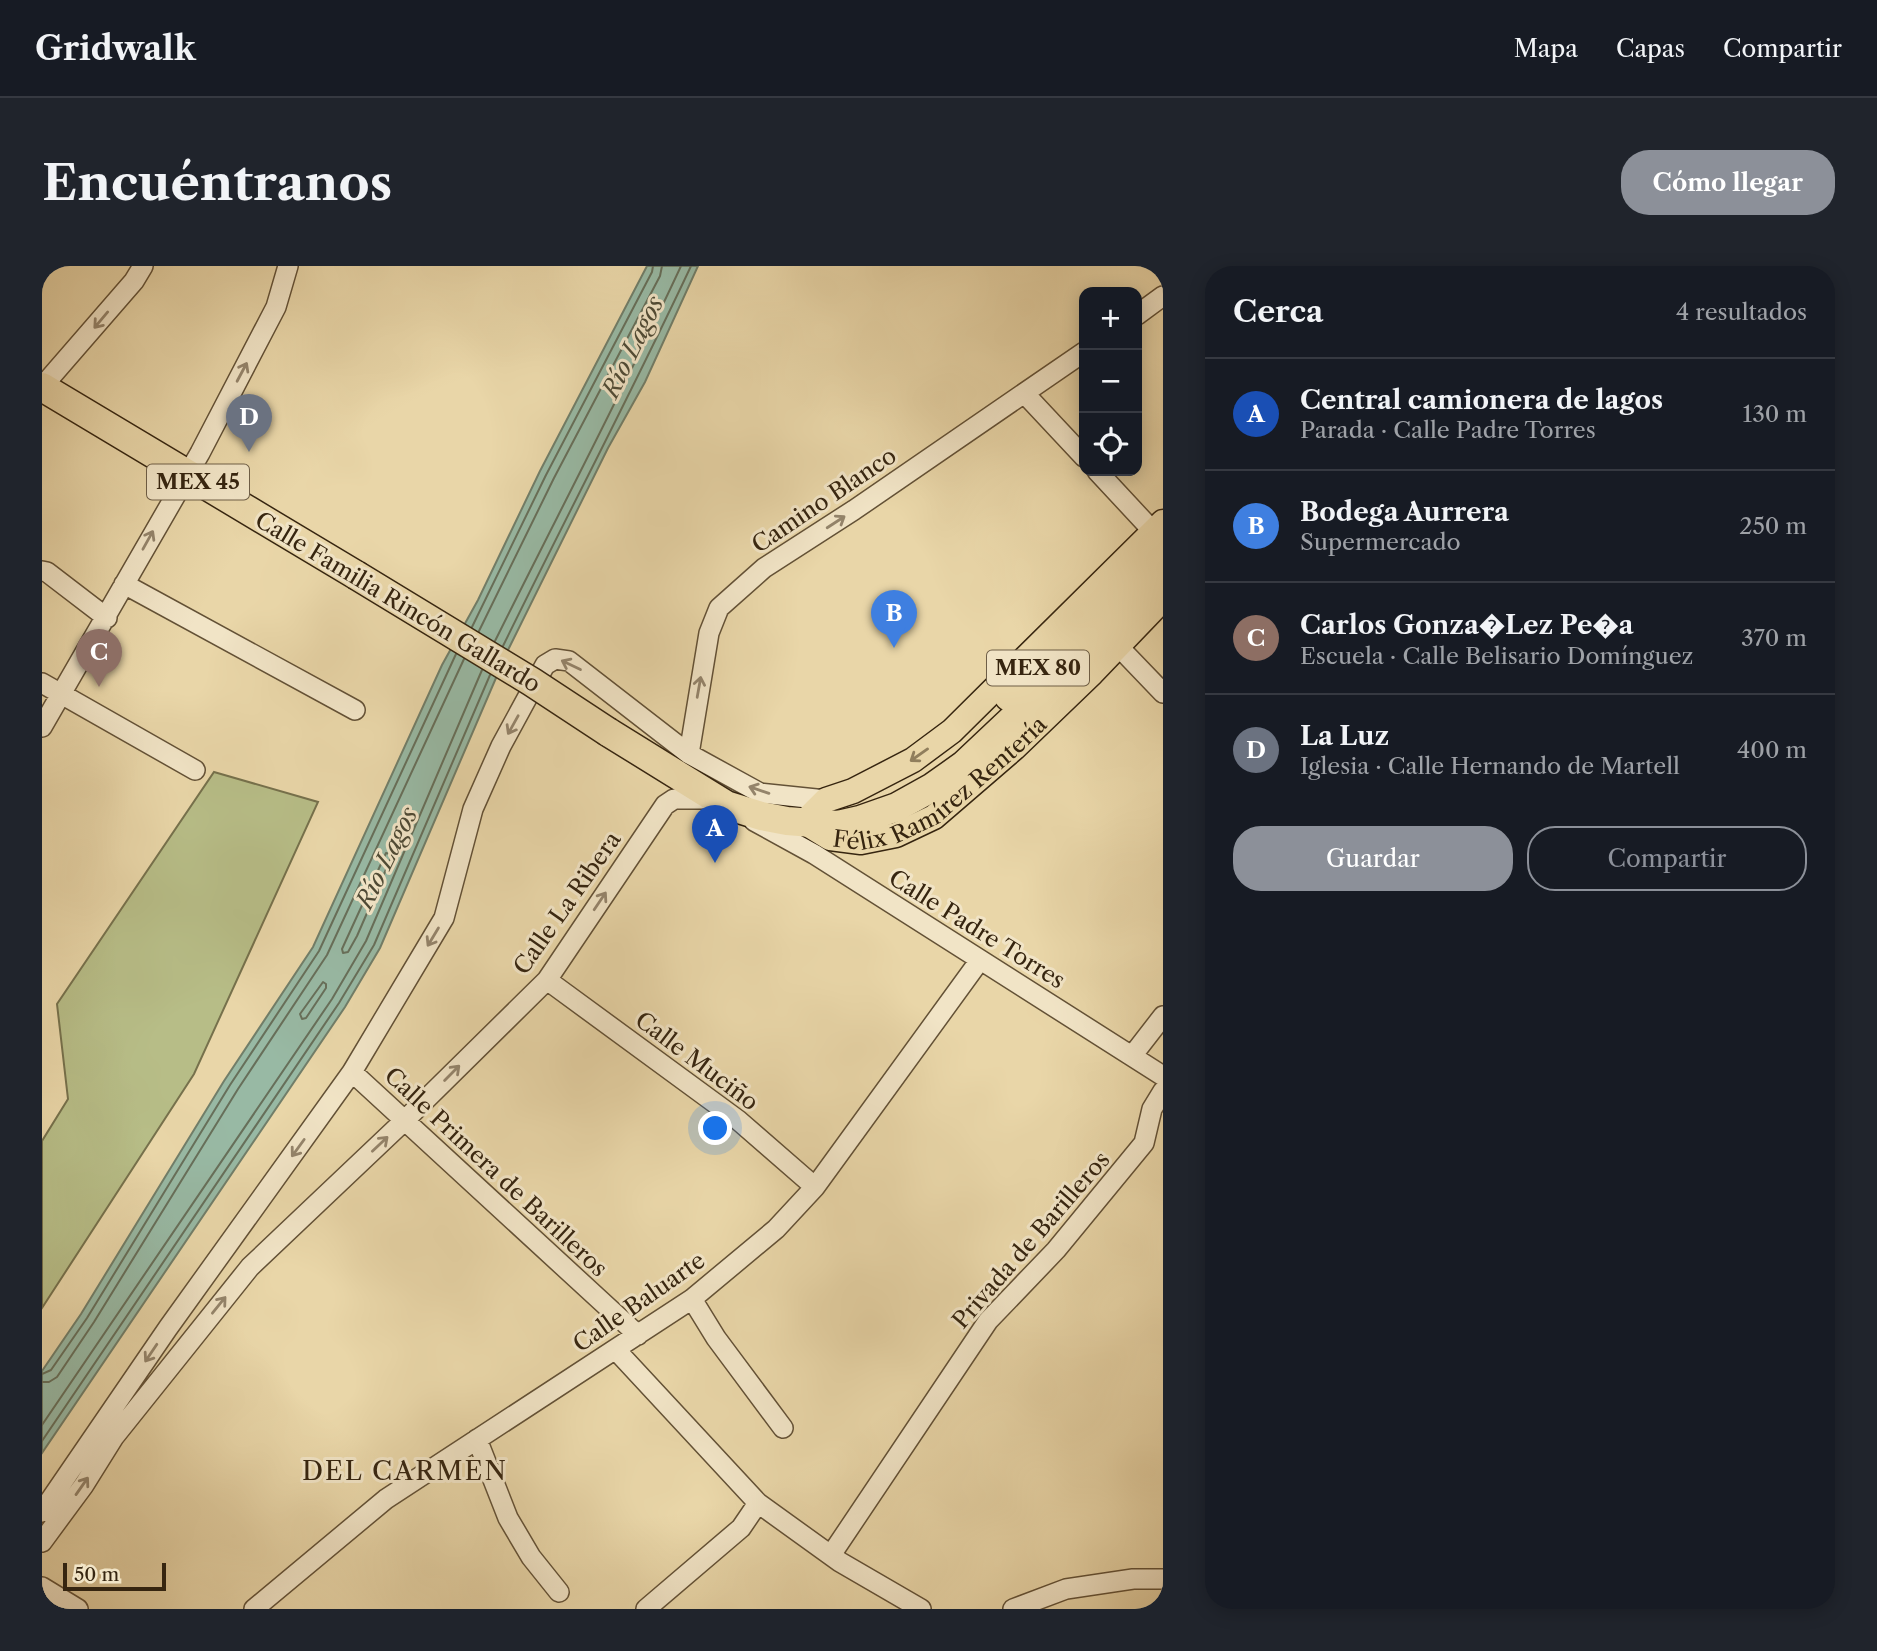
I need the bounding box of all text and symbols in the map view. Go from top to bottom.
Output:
text: Gridwalk [35,28,196,69]
text: Mapa [1514,34,1578,63]
text: Capas [1616,34,1685,63]
text: Compartir [1723,34,1842,63]
button: Cómo llegar [1621,150,1835,215]
text: Encuéntranos [42,152,392,213]
map controls [1079,287,1142,476]
button: + [1079,287,1142,350]
water label: Río Lagos [595,291,670,404]
text: Cerca [1233,293,1323,330]
text: 4 resultados [1676,298,1807,326]
one-way arrow [93,310,109,328]
button: − [1079,350,1142,413]
one-way arrow [236,362,250,383]
text: Central camionera de lagos [1300,384,1663,416]
pin: D [226,394,272,452]
text: A [1247,400,1265,428]
text: 130 m [1743,400,1807,428]
button: locate [1079,413,1142,476]
text: Parada · Calle Padre Torres [1300,416,1596,444]
street label: Camino Blanco [746,441,902,559]
road number: MEX 45 [147,464,249,500]
text: Bodega Aurrera [1300,496,1509,528]
street label: Calle Familia Rincón Gallardo [250,506,546,698]
text: B [1247,512,1265,540]
text: 250 m [1739,512,1807,540]
one-way arrow [825,514,845,528]
text: Supermercado [1300,528,1461,556]
one-way arrow [142,530,155,551]
pin: B [871,590,917,648]
text: Carlos Gonza�Lez Pe�a [1300,609,1634,641]
text: C [1247,624,1265,652]
text: 370 m [1741,624,1807,652]
pin: C [76,629,122,687]
text: Escuela · Calle Belisario Domínguez [1300,642,1693,670]
road number: MEX 80 [987,650,1089,686]
one-way arrow [561,658,581,672]
one-way arrow [693,676,706,699]
street label: Félix Ramírez Rentería [831,710,1053,856]
one-way arrow [505,714,519,735]
text: La Luz [1300,720,1389,752]
text: D [1246,736,1266,764]
text: 400 m [1737,736,1807,764]
one-way arrow [910,748,929,762]
text: Iglesia · Calle Hernando de Martell [1300,752,1680,780]
one-way arrow [748,783,770,795]
water label: Río Lagos [349,802,424,915]
pin: A [692,805,738,863]
street label: Calle La Ribera [507,826,627,980]
button: Guardar [1233,826,1513,891]
button: Compartir [1527,826,1807,891]
street label: Calle Padre Torres [884,863,1070,995]
one-way arrow [593,892,607,911]
one-way arrow [426,926,440,946]
street label: Calle Muciño [630,1006,764,1116]
street label: Calle Primera de Barilleros [379,1061,613,1283]
one-way arrow [444,1065,461,1082]
your location [698,1111,732,1145]
one-way arrow [371,1136,388,1153]
one-way arrow [290,1138,305,1157]
street label: Privada de Barilleros [946,1146,1116,1334]
street label: Calle Baluarte [568,1246,710,1358]
one-way arrow [212,1297,227,1315]
one-way arrow [144,1343,158,1362]
district label: DEL CARMEN [302,1455,508,1487]
one-way arrow [75,1477,89,1497]
scale bar [63,1560,166,1592]
text: 50 m [74,1563,119,1586]

